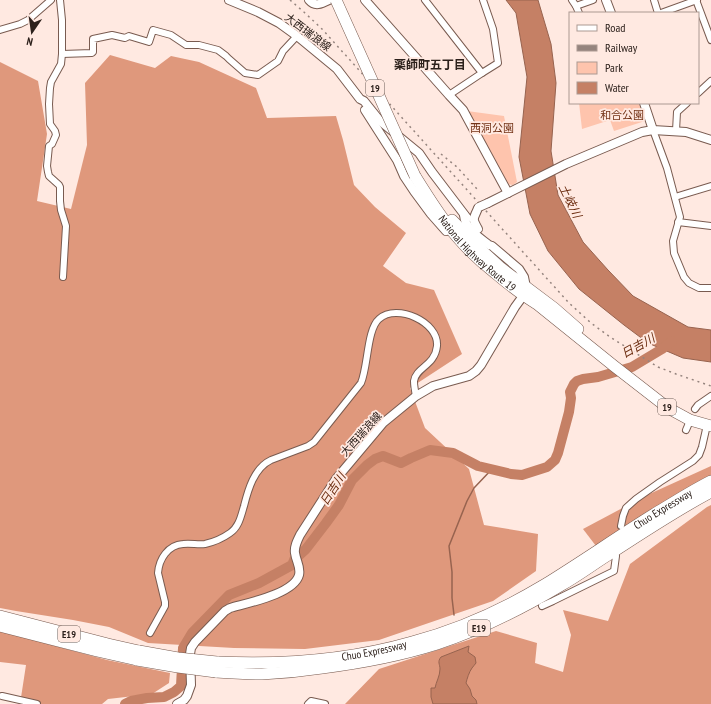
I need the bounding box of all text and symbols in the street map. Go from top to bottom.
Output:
street label: 大西瑞浪線 [282,10,334,54]
north arrow [12,12,52,52]
legend [569,12,699,104]
text: Road [605,20,625,35]
text: N [25,34,34,49]
text: Railway [605,40,638,55]
district label: 薬師町五丁目 [394,57,466,72]
text: Park [605,60,623,75]
road number: 19 [366,80,384,96]
text: Water [605,80,630,95]
park label: 和合公園 [600,108,644,122]
park label: 西洞公園 [470,121,514,135]
water label: 土岐川 [556,181,586,222]
street label: National Highway Route 19 [435,212,519,294]
water label: 日吉川 [618,329,659,361]
road number: 19 [658,399,676,415]
street label: 大西瑞浪線 [337,409,385,459]
water label: 日吉川 [316,468,350,508]
street label: Chuo Expressway [631,485,695,532]
road number: E19 [468,620,490,636]
road number: E19 [58,626,80,642]
street label: Chuo Expressway [341,637,409,664]

